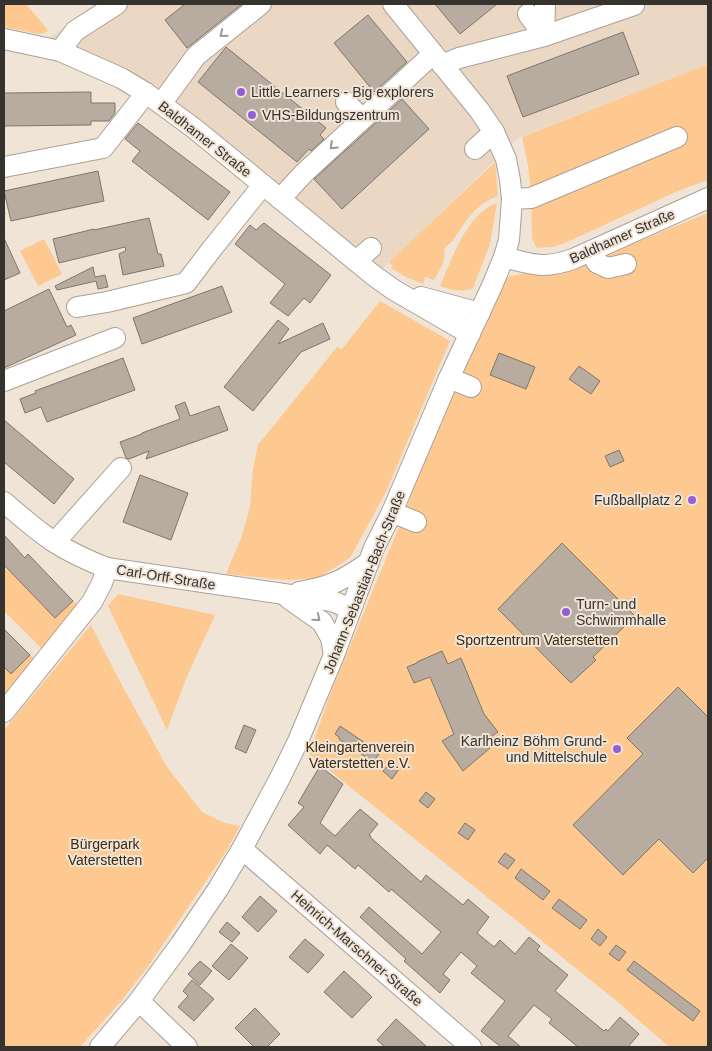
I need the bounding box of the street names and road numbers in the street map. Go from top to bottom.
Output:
street label: Baldhamer Straße [155,98,255,180]
street label: Baldhamer Straße [567,206,677,266]
street label: Johann-Sebastian-Bach-Straße [320,488,408,676]
street label: Carl-Orff-Straße [115,561,217,593]
street label: Heinrich-Marschner-Straße [288,887,426,1010]

